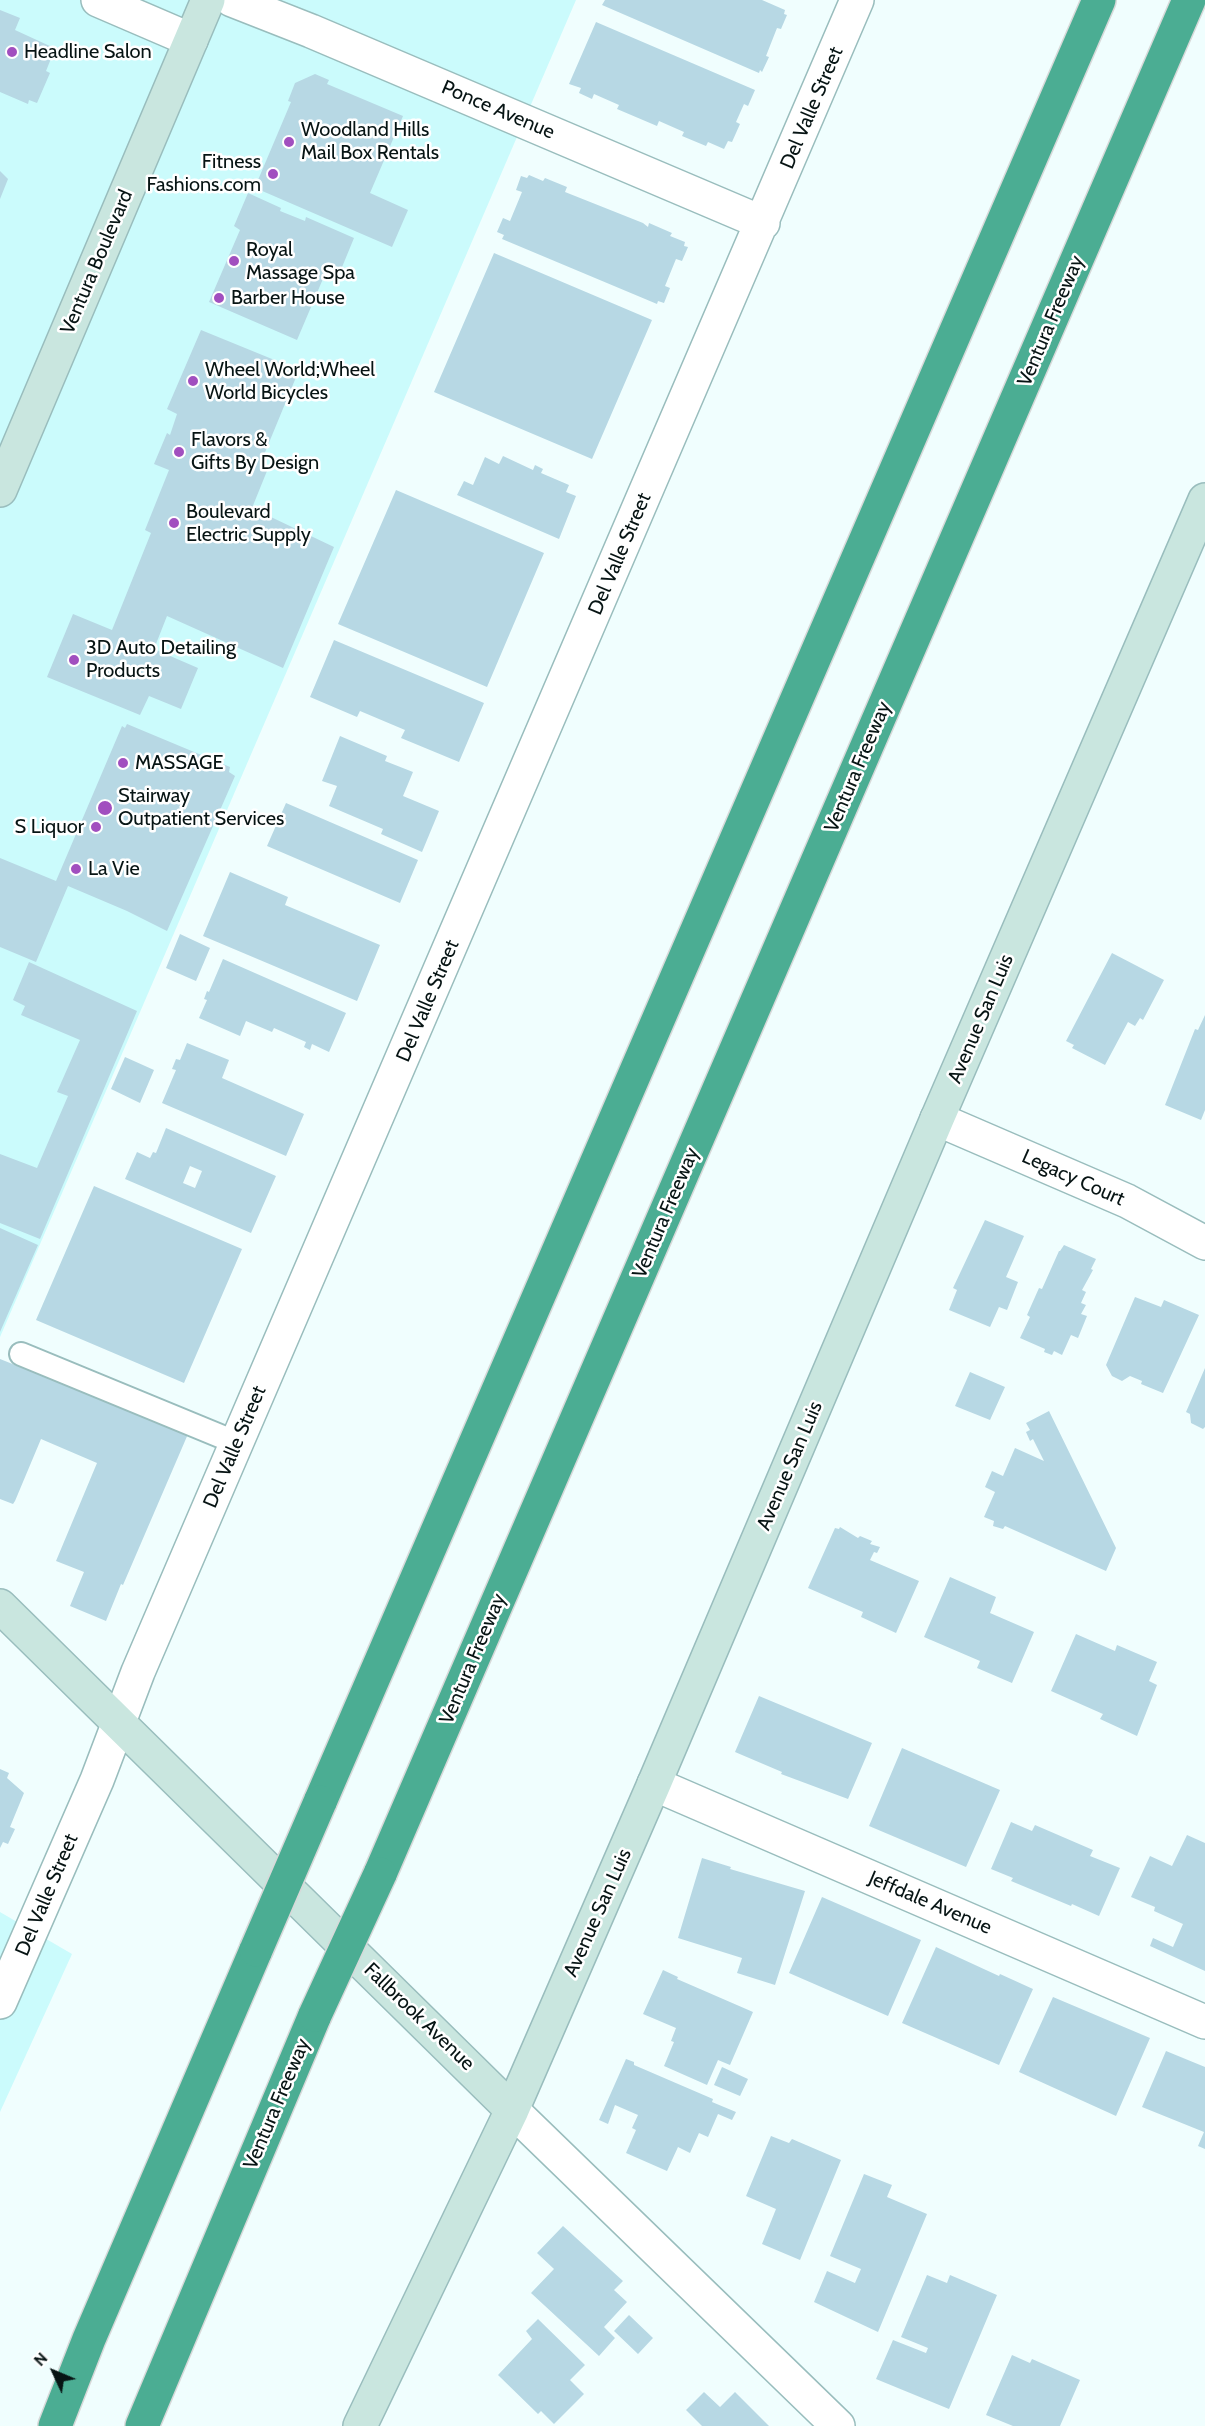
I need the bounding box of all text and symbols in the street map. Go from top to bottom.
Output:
place label: Headline Salon [24,40,152,64]
street label: Del Valle Street [775,43,849,173]
marker: Headline Salon [5,45,19,59]
street label: Ponce Avenue [438,75,558,145]
place label: Woodland Hills Mail Box Rentals [301,118,439,165]
marker: Woodland Hills Mail Box Rentals [282,135,296,149]
place label: Fitness Fashions.com [147,150,261,197]
marker: Fitness Fashions.com [266,167,280,181]
street label: Ventura Boulevard [56,186,138,338]
place label: Royal Massage Spa [246,238,355,285]
street label: Ventura Freeway [1013,252,1089,390]
marker: Royal Massage Spa [227,254,241,268]
place label: Barber House [231,286,345,310]
marker: Barber House [212,291,226,305]
place label: Wheel World;Wheel World Bicycles [205,358,375,405]
marker: Wheel World;Wheel World Bicycles [186,374,200,388]
place label: Flavors & Gifts By Design [191,428,319,475]
marker: Flavors & Gifts By Design [172,445,186,459]
street label: Del Valle Street [583,489,657,619]
place label: Boulevard Electric Supply [186,500,311,547]
marker: Boulevard Electric Supply [167,516,181,530]
place label: 3D Auto Detailing Products [86,636,236,683]
marker: 3D Auto Detailing Products [67,653,81,667]
street label: Ventura Freeway [820,698,896,836]
place label: MASSAGE [135,751,224,775]
marker: MASSAGE [116,756,130,770]
place label: Stairway Outpatient Services [118,784,284,831]
marker: Stairway Outpatient Services [96,799,114,817]
place label: S Liquor [15,815,84,839]
marker: S Liquor [89,820,103,834]
place label: La Vie [88,857,140,881]
marker: La Vie [69,862,83,876]
street label: Del Valle Street [391,936,465,1066]
street label: Avenue San Luis [943,951,1019,1087]
street label: Ventura Freeway [628,1144,704,1282]
street label: Legacy Court [1018,1145,1128,1211]
street label: Del Valle Street [198,1382,272,1512]
street label: Avenue San Luis [752,1398,828,1534]
street label: Ventura Freeway [435,1590,511,1728]
street label: Del Valle Street [10,1830,84,1960]
street label: Avenue San Luis [559,1845,637,1981]
street label: Jeffdale Avenue [865,1866,995,1940]
street label: Fallbrook Avenue [359,1958,479,2076]
street label: Ventura Freeway [239,2035,315,2173]
north arrow [24,2342,84,2402]
text: N [30,2348,51,2370]

